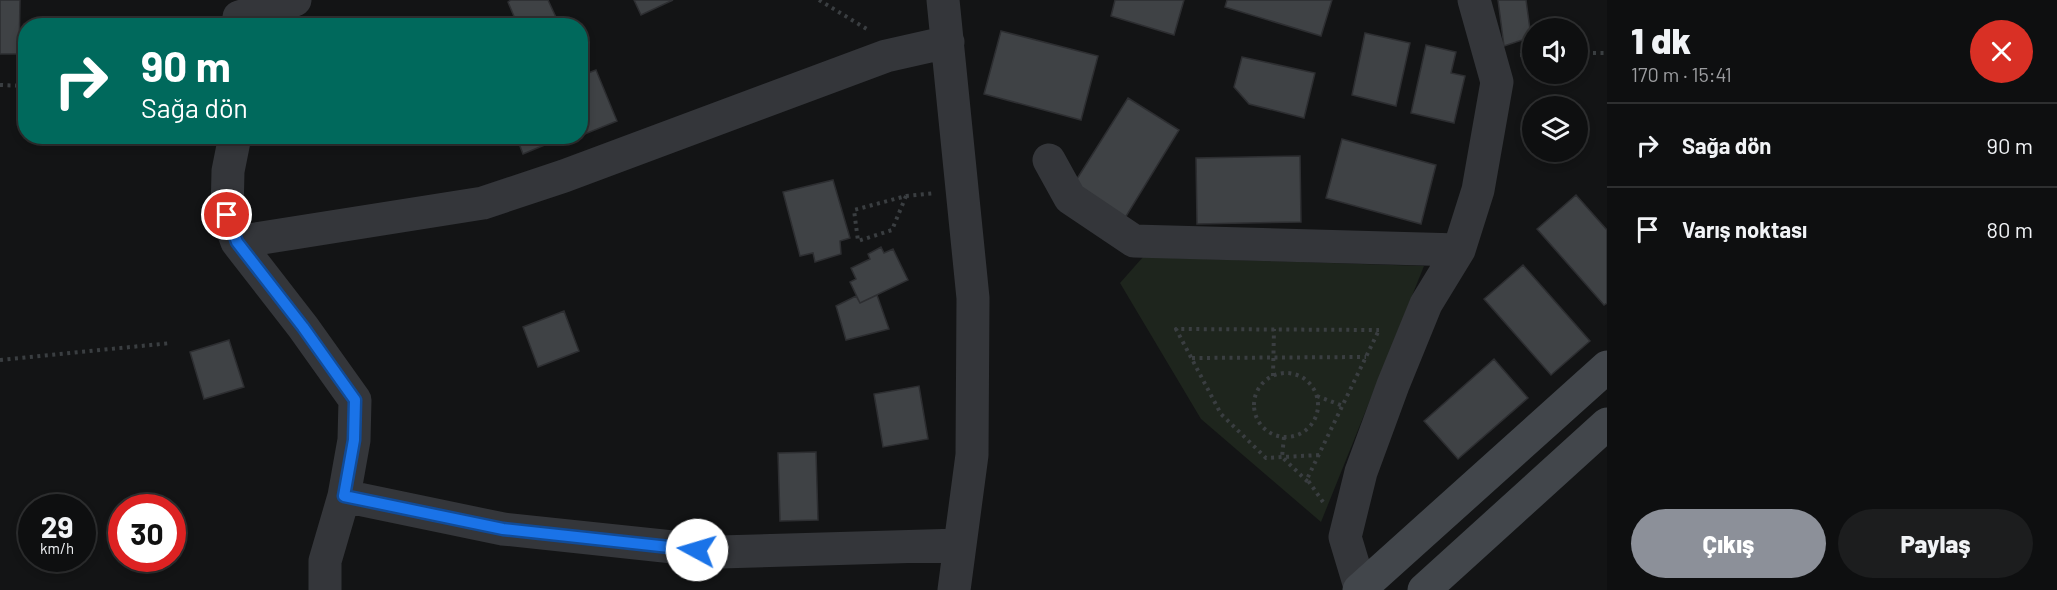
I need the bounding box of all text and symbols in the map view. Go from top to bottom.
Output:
map controls [1522,18,1588,162]
button: sound [1522,18,1588,84]
text: 1 dk [1631,18,1691,61]
button: close [1970,20,2033,83]
text: 90 m [141,40,231,90]
icon: right [42,42,120,120]
text: 170 m · 15:41 [1631,62,1732,86]
text: Sağa dön [141,91,248,123]
button: layers [1522,96,1588,162]
icon: right [1631,129,1664,162]
text: Sağa dön [1682,132,1771,158]
text: 90 m [1987,132,2033,158]
pin [201,189,252,240]
icon: arrive [210,198,243,231]
icon: arrive [1631,213,1664,246]
text: Varış noktası [1682,216,1807,242]
text: 80 m [1987,216,2033,242]
speed limit sign: 30 [108,494,186,572]
text: 29 [41,508,73,544]
button: Çıkış [1631,509,1826,578]
button: Paylaş [1838,509,2033,578]
position arrow [665,518,729,582]
text: km/h [40,539,74,557]

